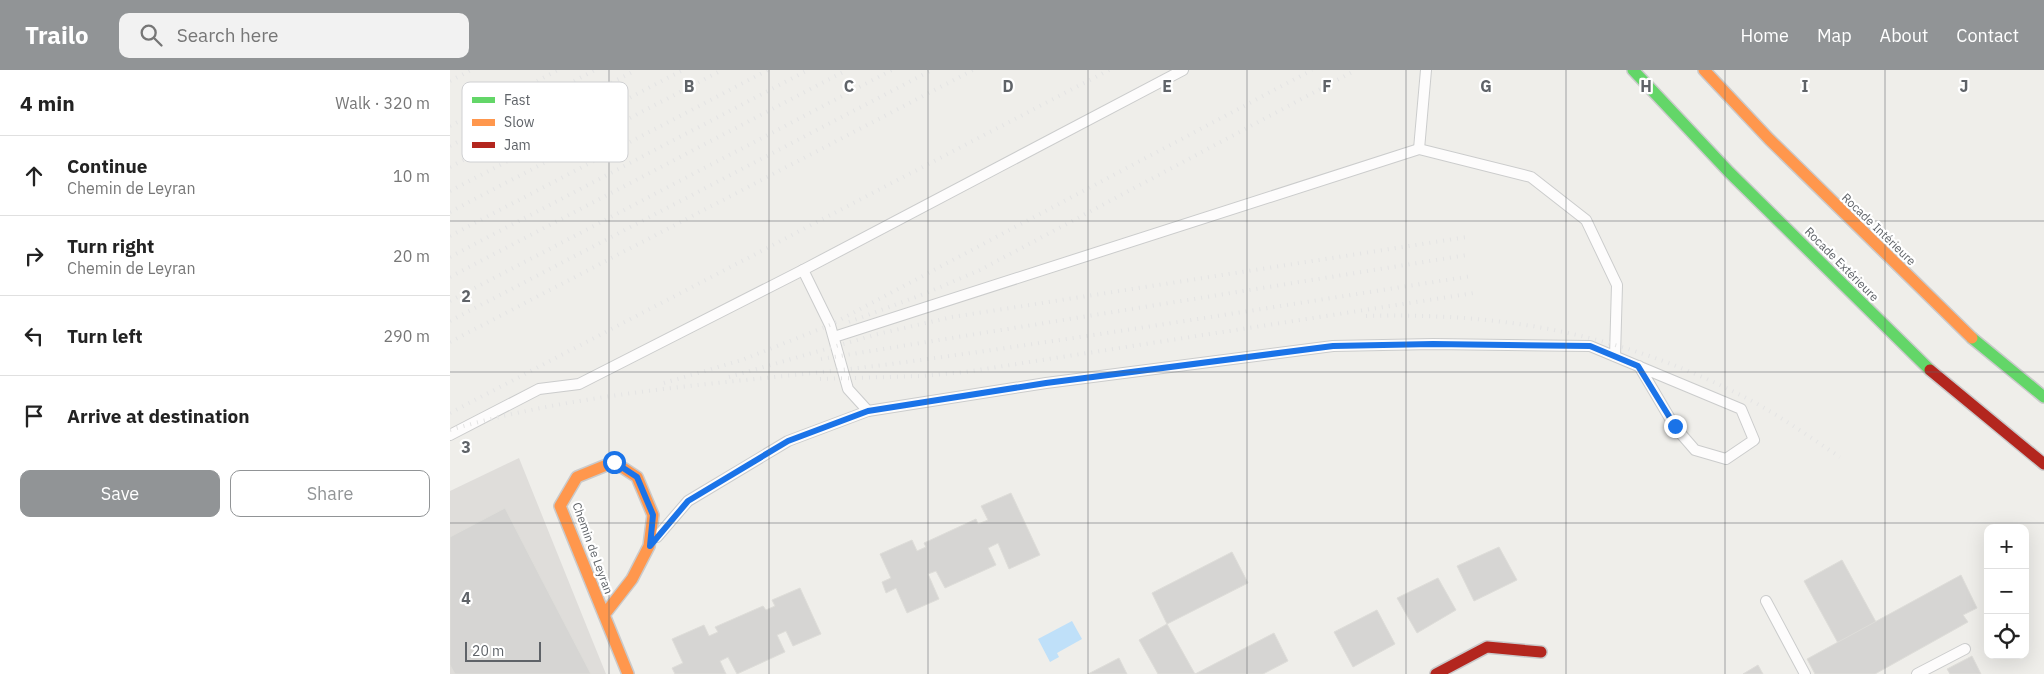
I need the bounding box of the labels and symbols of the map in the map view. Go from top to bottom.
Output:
text: B [684,76,695,96]
text: C [844,76,854,96]
text: D [1002,76,1014,96]
text: E [1162,76,1172,96]
text: F [1322,76,1332,96]
text: G [1480,76,1492,96]
text: H [1640,76,1652,96]
text: I [1802,76,1809,96]
text: J [1960,76,1968,96]
legend [462,82,628,162]
text: Fast [504,91,530,109]
text: Slow [504,113,535,131]
text: Jam [504,136,531,154]
street label: Rocade Intérieure [1839,190,1919,268]
street label: Rocade Extérieure [1802,224,1882,304]
text: 2 [461,286,471,306]
route end [1664,415,1687,438]
text: 3 [461,437,471,457]
route start [603,451,626,474]
street label: Chemin de Leyran [569,500,617,596]
text: 4 [461,588,471,608]
scale bar [465,639,541,662]

